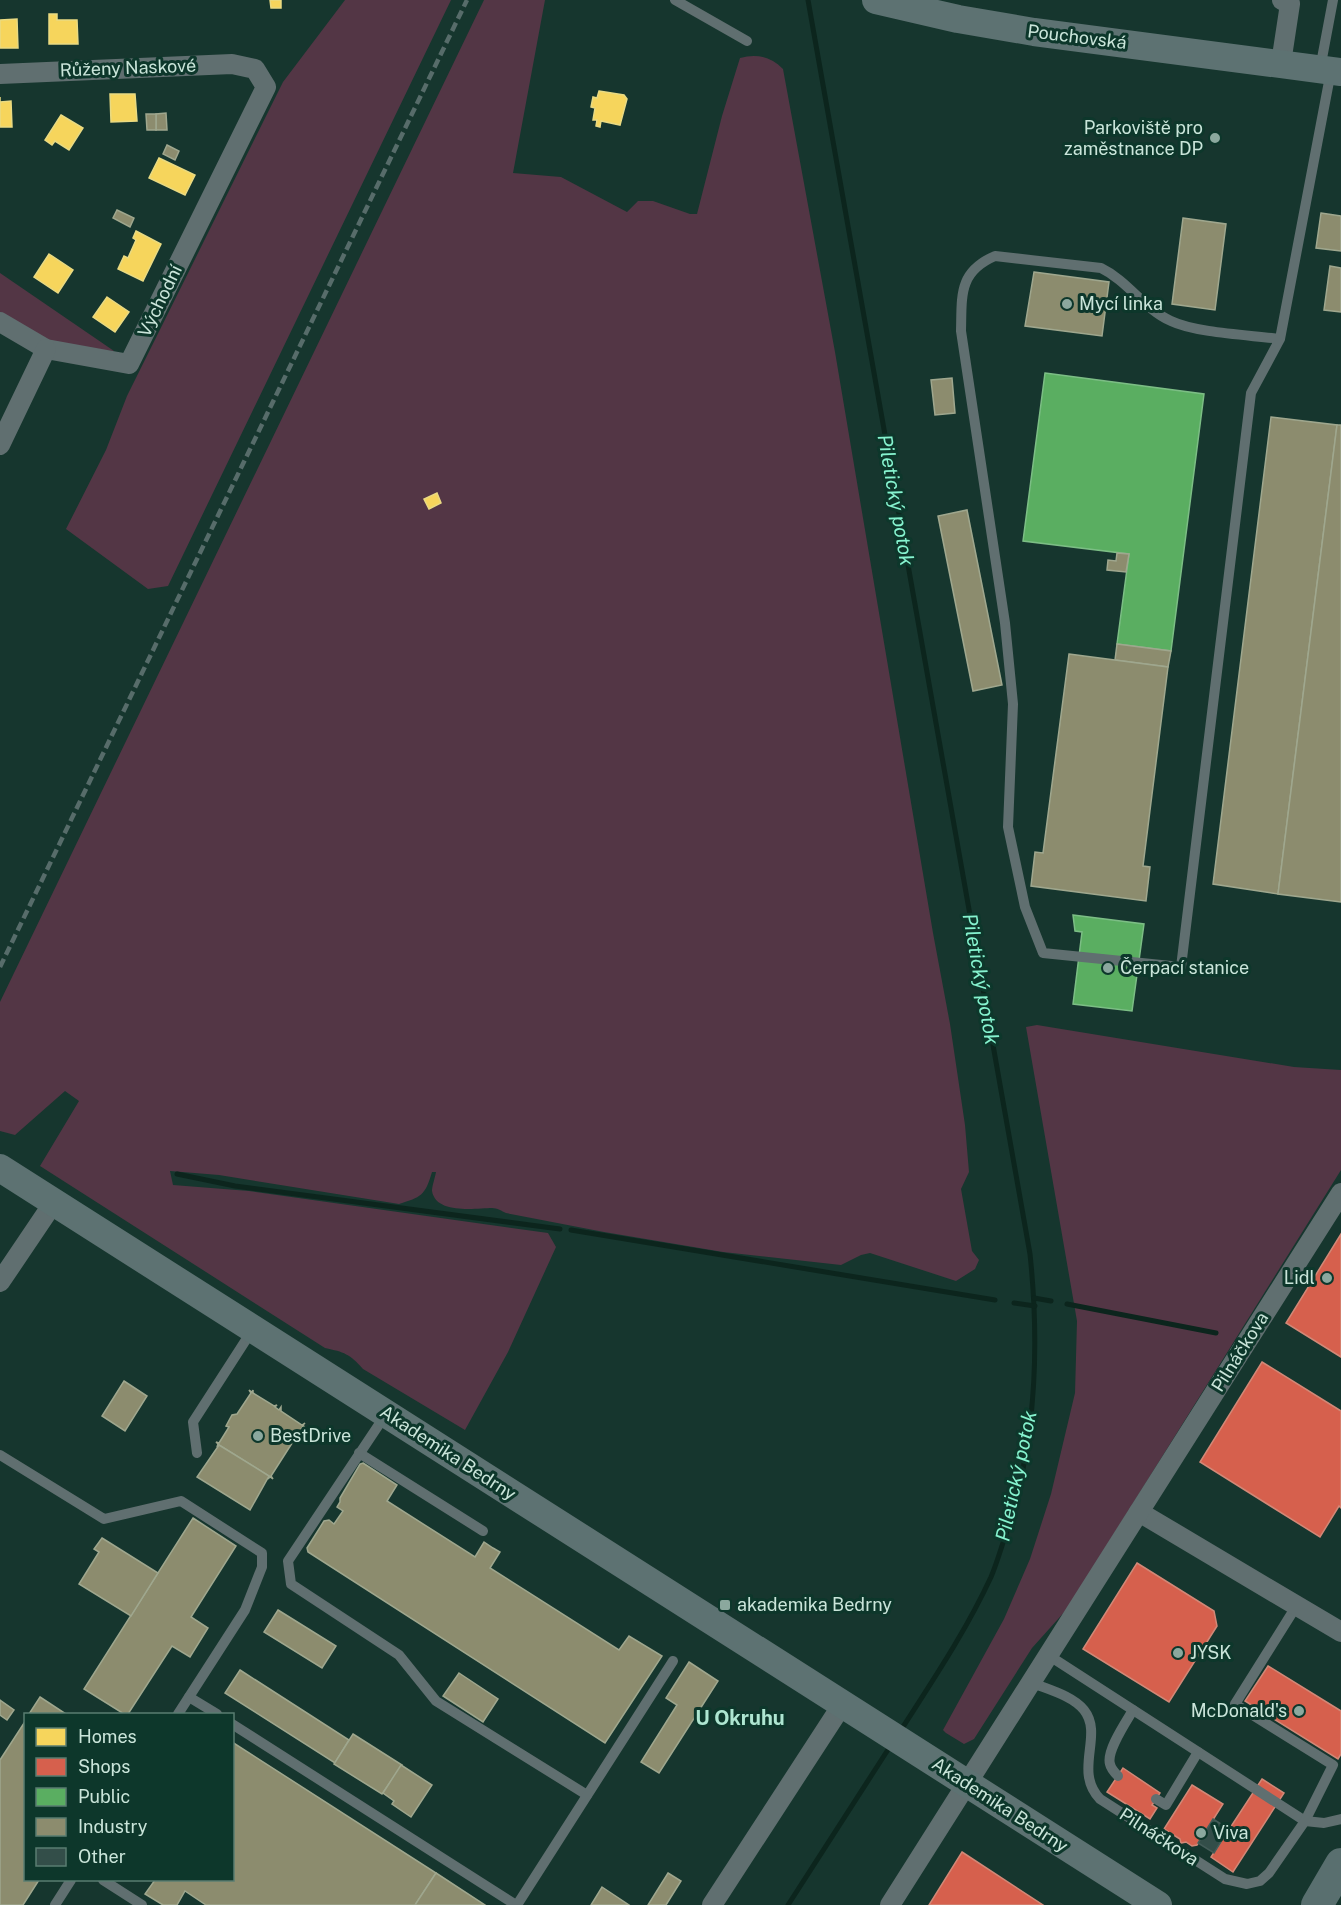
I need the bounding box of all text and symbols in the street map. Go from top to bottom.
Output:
street label: Pouchovská [1026,20,1128,53]
street label: Růženy Naskové [59,55,197,80]
place label: Parkoviště pro zaměstnance DP [1064,117,1203,159]
marker: Parkoviště pro zaměstnance DP [1208,131,1222,145]
street label: Východní [133,261,186,340]
place label: Mycí linka [1079,293,1163,314]
marker: Mycí linka [1060,297,1074,311]
water label: Piletický potok [873,432,919,568]
water label: Piletický potok [958,911,1004,1047]
place label: Čerpací stanice [1120,957,1249,978]
marker: Čerpací stanice [1101,961,1115,975]
place label: Lidl [1284,1267,1315,1288]
marker: Lidl [1320,1271,1334,1285]
street label: Pilnáčkova [1207,1308,1272,1395]
street label: Akademika Bedrny [376,1401,520,1505]
water label: Piletický potok [990,1408,1042,1544]
place label: BestDrive [270,1425,351,1446]
marker: BestDrive [251,1429,265,1443]
place label: akademika Bedrny [737,1594,892,1615]
marker: akademika Bedrny [718,1598,732,1612]
place label: JYSK [1190,1642,1231,1663]
marker: JYSK [1171,1646,1185,1660]
place label: McDonald's [1191,1700,1287,1721]
marker: McDonald's [1292,1704,1306,1718]
district label: U Okruhu [695,1706,785,1730]
legend [24,1713,234,1881]
text: Homes [78,1726,137,1747]
street label: Akademika Bedrny [928,1753,1072,1857]
text: Shops [78,1756,130,1777]
text: Public [78,1786,130,1807]
street label: Pilnáčkova [1116,1803,1203,1870]
text: Industry [78,1816,148,1837]
place label: Viva [1213,1822,1248,1843]
marker: Viva [1194,1826,1208,1840]
text: Other [78,1846,126,1867]

